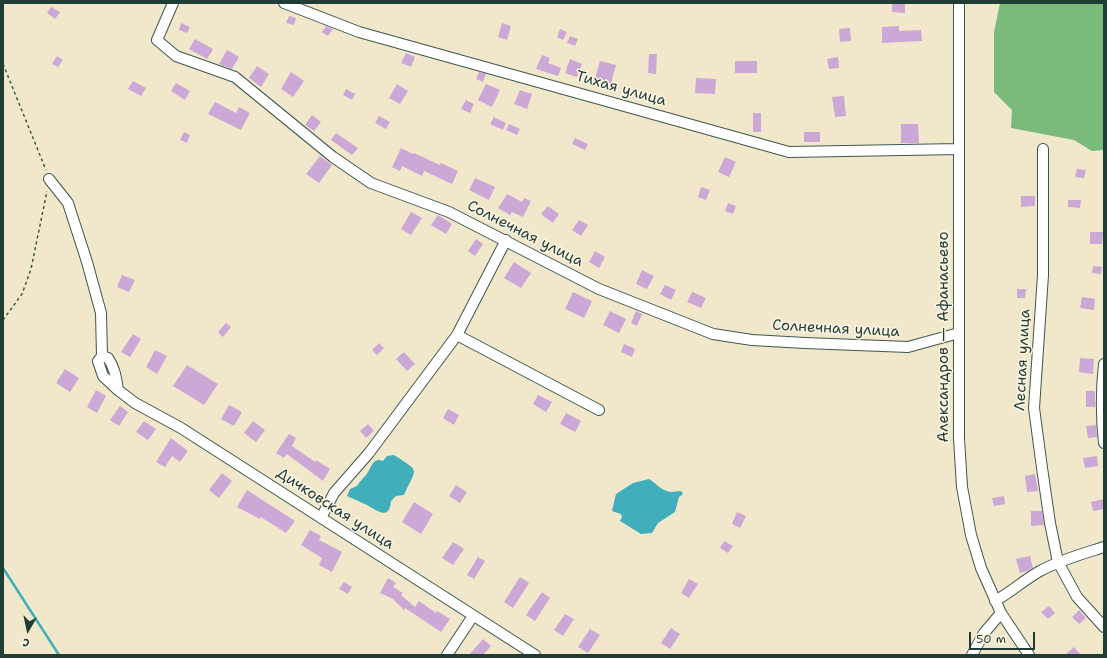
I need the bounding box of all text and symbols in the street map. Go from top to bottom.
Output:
street label: Тихая улица [574,68,668,110]
street label: Солнечная улица [464,197,586,271]
street label: Александров — Афанасьево [935,231,953,443]
street label: Лесная улица [1011,309,1035,411]
street label: Солнечная улица [772,317,900,341]
street label: Дичковская улица [273,464,397,554]
north arrow [8,610,48,650]
scale bar [971,624,1037,650]
text: 50 m [976,631,1006,647]
text: С [22,634,31,650]

